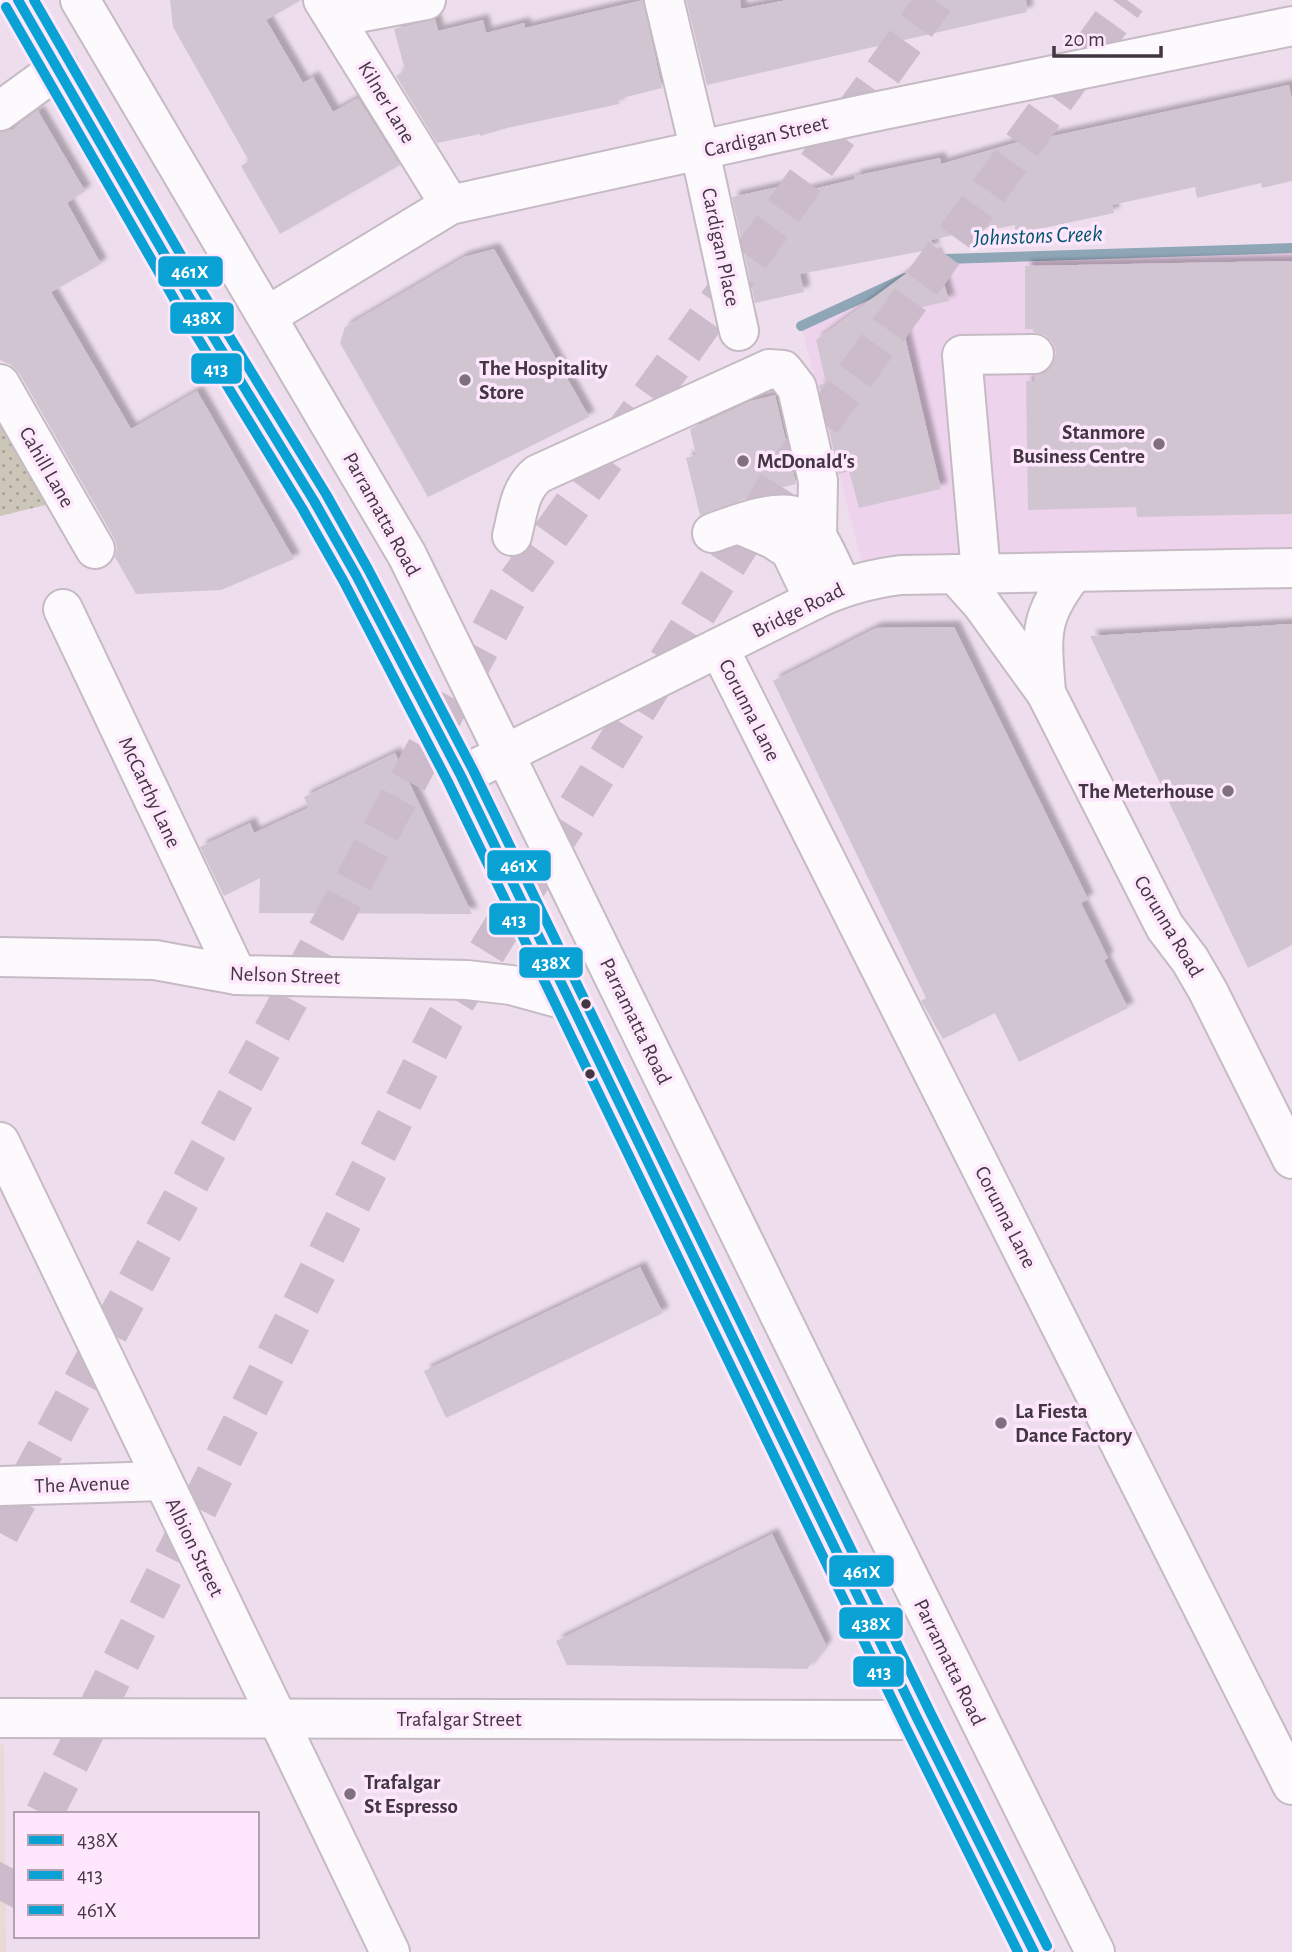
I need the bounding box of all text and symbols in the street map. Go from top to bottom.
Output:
scale bar [1054,14,1161,58]
text: 20 m [1064,29,1105,50]
street label: Kilner Lane [354,58,419,147]
street label: Cardigan Street [702,112,830,161]
street label: Cardigan Place [698,186,743,308]
water label: Johnstons Creek [972,223,1103,250]
line badge: 461X [157,255,224,288]
text: 461X [171,263,209,282]
line badge: 438X [169,301,235,335]
text: 438X [183,309,222,328]
line badge: 413 [190,352,243,385]
place label: The Hospitality Store [479,358,608,403]
text: 413 [204,360,228,379]
marker: The Hospitality Store [457,372,473,388]
place label: Stanmore Business Centre [1012,422,1145,467]
street label: Cahill Lane [15,423,78,511]
marker: Stanmore Business Centre [1151,436,1167,452]
street label: Parramatta Road [339,449,424,580]
place label: McDonald's [757,451,855,472]
marker: McDonald's [735,453,751,469]
street label: Bridge Road [749,579,847,642]
street label: Corunna Lane [715,656,784,765]
street label: McCarthy Lane [115,733,184,851]
place label: The Meterhouse [1078,781,1214,802]
marker: The Meterhouse [1220,783,1236,799]
line badge: 461X [486,849,552,882]
text: 461X [500,857,538,876]
street label: Corunna Road [1130,872,1207,981]
line badge: 413 [488,902,541,936]
text: 413 [502,911,526,930]
line badge: 438X [518,946,584,979]
text: 438X [532,954,571,973]
street label: Parramatta Road [596,955,675,1088]
street label: Nelson Street [229,963,341,988]
unlabelled marker [579,997,593,1011]
unlabelled marker [583,1067,597,1081]
street label: Corunna Lane [971,1163,1040,1272]
place label: La Fiesta Dance Factory [1015,1401,1133,1446]
marker: La Fiesta Dance Factory [993,1415,1009,1431]
street label: The Avenue [34,1472,130,1497]
street label: Albion Street [162,1495,228,1600]
line badge: 461X [828,1554,895,1588]
text: 461X [843,1563,881,1582]
street label: Parramatta Road [910,1596,989,1729]
line badge: 438X [838,1606,904,1640]
text: 438X [852,1615,891,1634]
line badge: 413 [852,1655,905,1688]
text: 413 [867,1663,891,1682]
street label: Trafalgar Street [396,1709,522,1730]
place label: Trafalgar St Espresso [364,1772,458,1817]
marker: Trafalgar St Espresso [342,1786,358,1802]
legend [14,1812,259,1938]
text: 438X [77,1830,118,1851]
text: 413 [77,1865,103,1886]
text: 461X [77,1900,117,1921]

